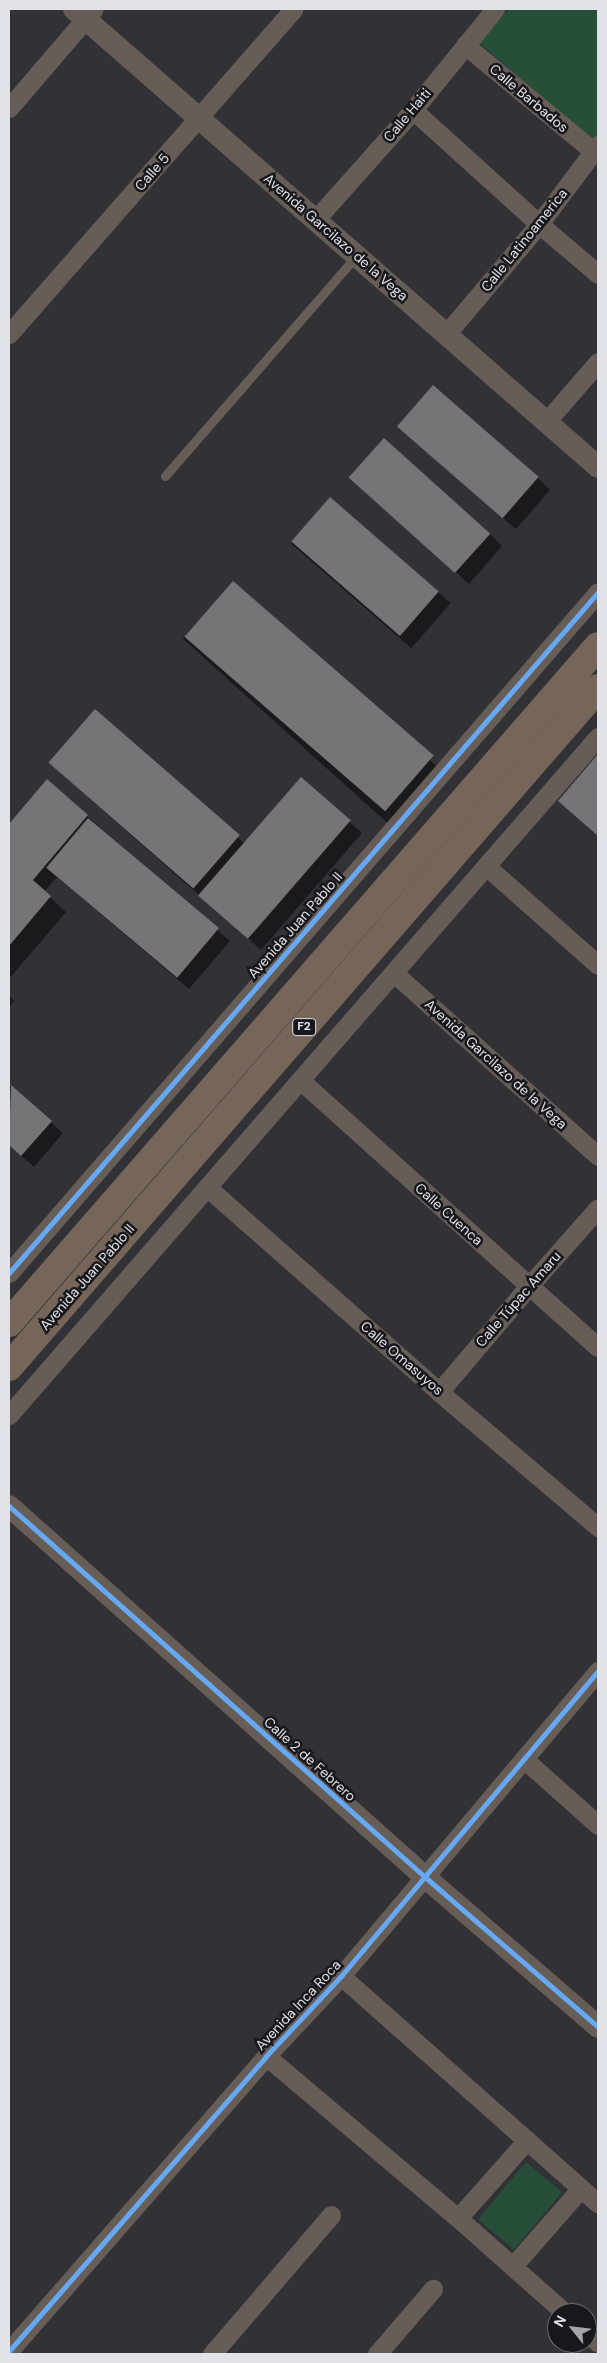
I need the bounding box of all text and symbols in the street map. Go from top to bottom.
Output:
street label: Calle Barbados [486,60,572,136]
street label: Calle Haiti [380,85,434,145]
street label: Calle 5 [131,150,173,194]
street label: Avenida Garcilazo de la Vega [261,170,411,304]
street label: Calle Latinoamerica [477,185,571,295]
street label: Avenida Juan Pablo II [244,868,346,982]
street label: Avenida Garcilazo de la Vega [421,996,571,1132]
road number: F2 [292,1018,316,1036]
street label: Calle Cuenca [412,1179,486,1249]
street label: Avenida Juan Pablo II [36,1220,138,1334]
street label: Calle Túpac Amaru [472,1248,564,1350]
street label: Calle Omasuyos [357,1318,447,1398]
street label: Calle 2 de Febrero [261,1713,359,1805]
street label: Avenida Inca Roca [252,1956,344,2054]
north arrow [547,2303,597,2353]
text: N [549,2312,570,2330]

